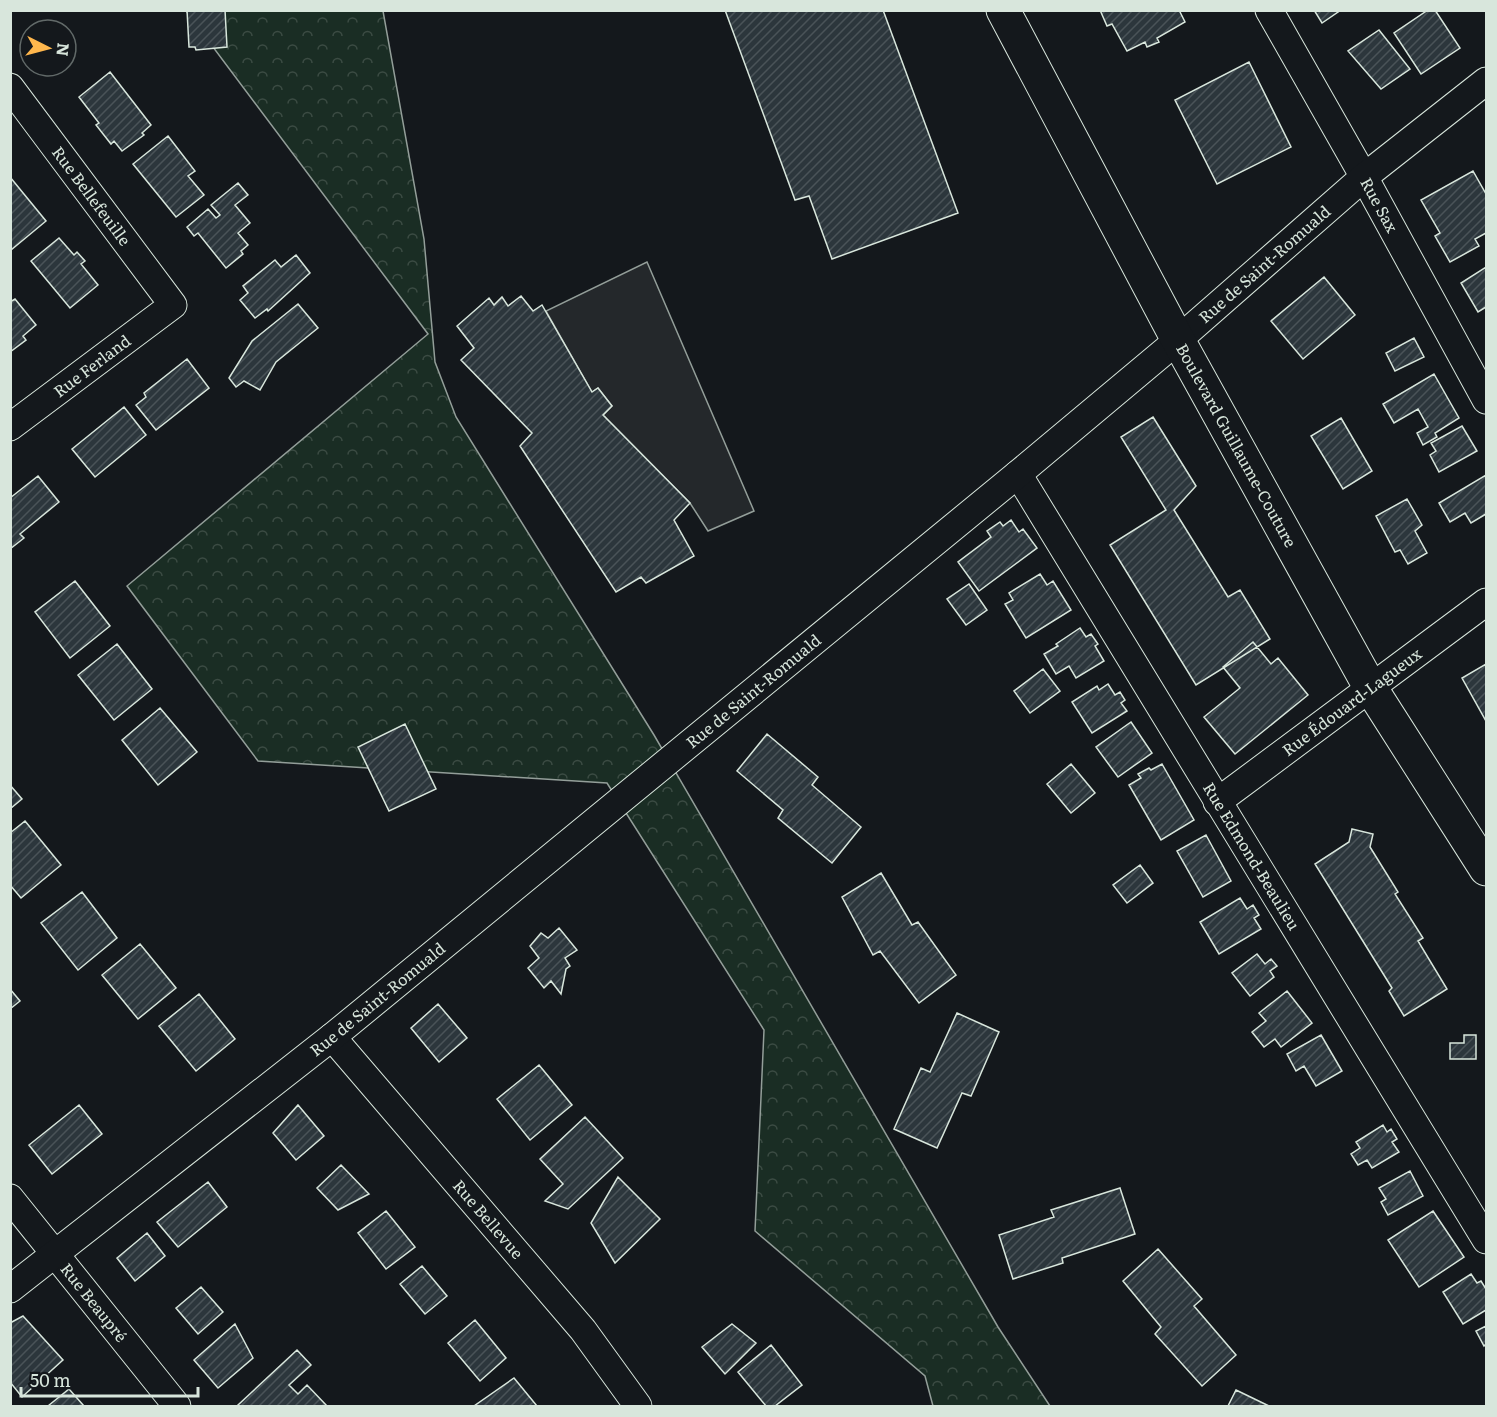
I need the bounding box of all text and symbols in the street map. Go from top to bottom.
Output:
north arrow [18,18,78,78]
text: N [51,42,77,58]
street label: Rue Bellefeuille [47,141,137,250]
street label: Rue Sax [1355,173,1405,237]
street label: Rue de Saint-Romuald [1192,199,1335,328]
street label: Rue Ferland [48,328,135,402]
street label: Boulevard Guillaume-Couture [1171,339,1303,551]
street label: Rue de Saint-Romuald [680,628,826,753]
street label: Rue Édouard-Lagueux [1276,640,1427,761]
street label: Rue Edmond-Beaulieu [1198,777,1307,934]
street label: Rue de Saint-Romuald [304,936,450,1061]
street label: Rue Bellevue [448,1174,530,1264]
street label: Rue Beaupré [55,1257,134,1347]
scale bar [21,1360,198,1398]
text: 50 m [30,1366,71,1393]

